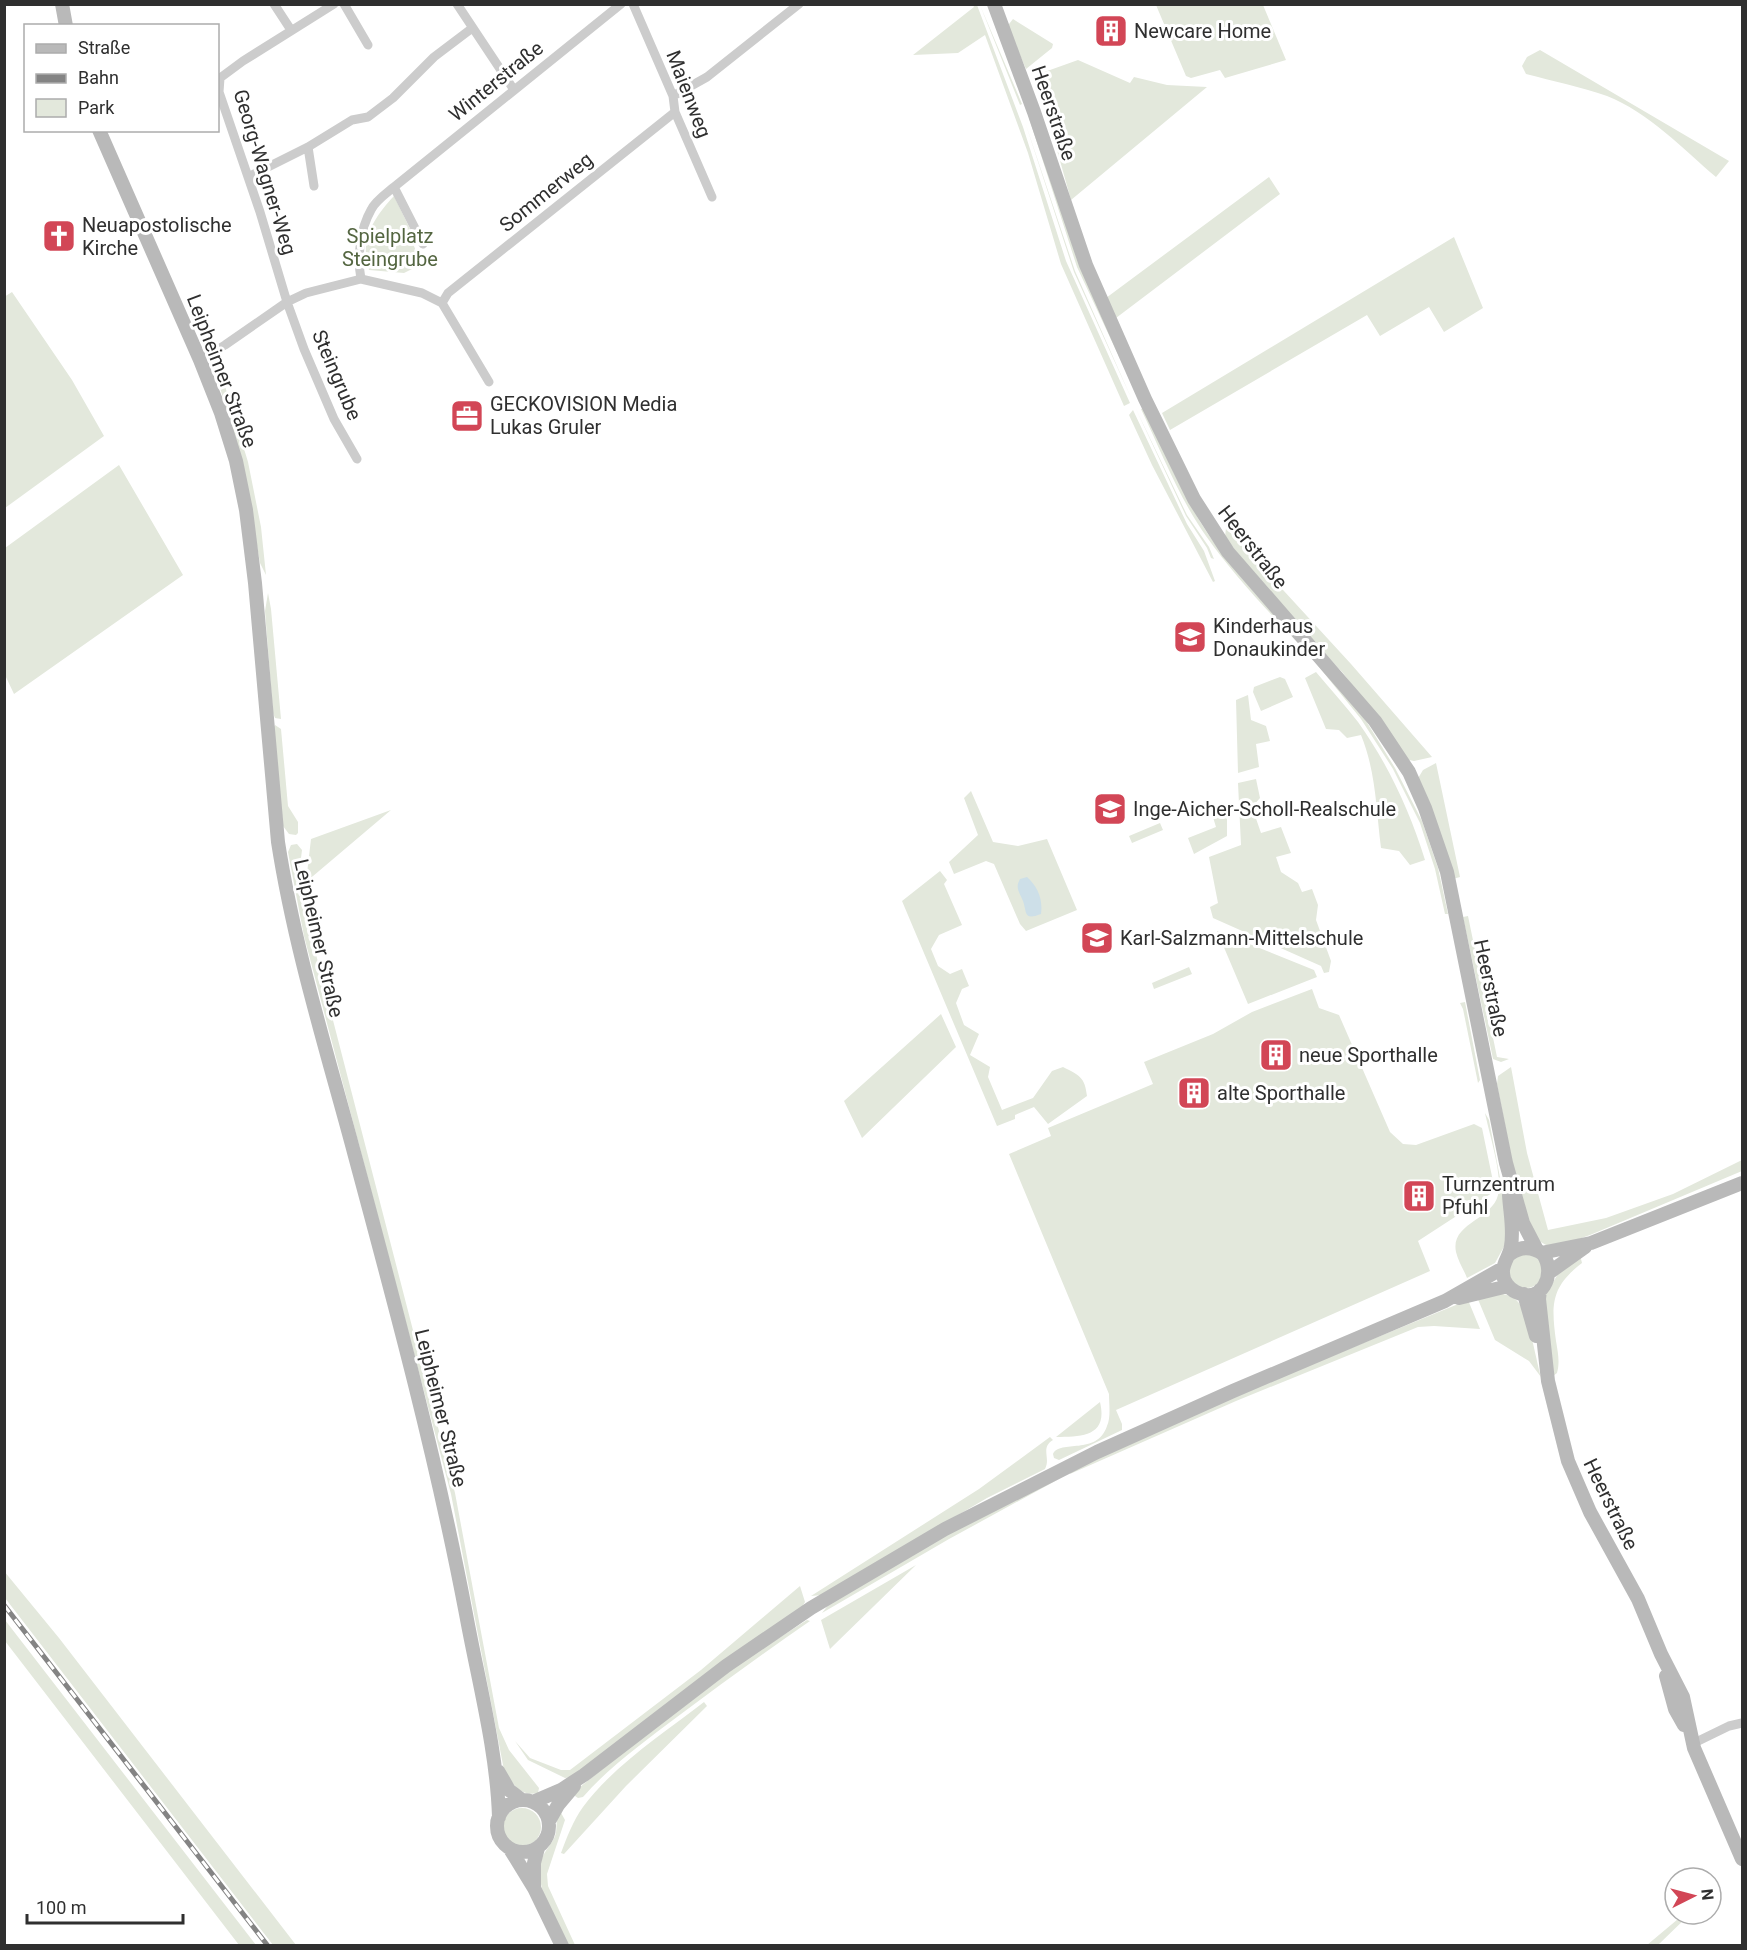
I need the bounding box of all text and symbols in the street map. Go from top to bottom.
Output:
building icon: Newcare Home [1093,13,1129,49]
place label: Newcare Home [1134,19,1271,43]
legend [24,24,219,132]
street label: Winterstraße [444,36,548,126]
text: Straße [78,37,130,58]
street label: Maienweg [661,47,717,141]
street label: Heerstraße [1027,62,1081,164]
text: Bahn [78,67,119,88]
street label: Georg-Wagner-Weg [228,86,302,258]
text: Park [78,97,115,118]
street label: Sommerweg [495,147,597,237]
place label: Neuapostolische Kirche [82,213,232,260]
church icon: Neuapostolische Kirche [41,218,77,254]
park label: Spielplatz Steingrube [342,224,438,271]
street label: Leipheimer Straße [182,291,262,451]
street label: Steingrube [307,326,367,424]
place label: GECKOVISION Media Lukas Gruler [490,392,677,439]
office icon: GECKOVISION Media Lukas Gruler [449,398,485,434]
street label: Heerstraße [1213,501,1293,593]
place label: Kinderhaus Donaukinder [1213,614,1325,661]
school or university icon: Kinderhaus Donaukinder [1172,619,1208,655]
school or university icon: Inge-Aicher-Scholl-Realschule [1092,791,1128,827]
place label: Inge-Aicher-Scholl-Realschule [1133,797,1396,821]
street label: Leipheimer Straße [289,856,349,1020]
school or university icon: Karl-Salzmann-Mittelschule [1079,920,1115,956]
place label: Karl-Salzmann-Mittelschule [1120,926,1363,950]
street label: Heerstraße [1469,937,1513,1039]
building icon: neue Sporthalle [1258,1037,1294,1073]
place label: neue Sporthalle [1299,1043,1438,1067]
building icon: alte Sporthalle [1176,1075,1212,1111]
place label: alte Sporthalle [1217,1081,1345,1105]
place label: Turnzentrum Pfuhl [1442,1172,1555,1219]
building icon: Turnzentrum Pfuhl [1401,1178,1437,1214]
street label: Leipheimer Straße [410,1326,472,1490]
street label: Heerstraße [1579,1454,1643,1554]
north arrow [1663,1866,1723,1926]
scale bar [27,1887,183,1925]
text: N [1697,1888,1717,1901]
text: 100 m [36,1897,87,1918]

